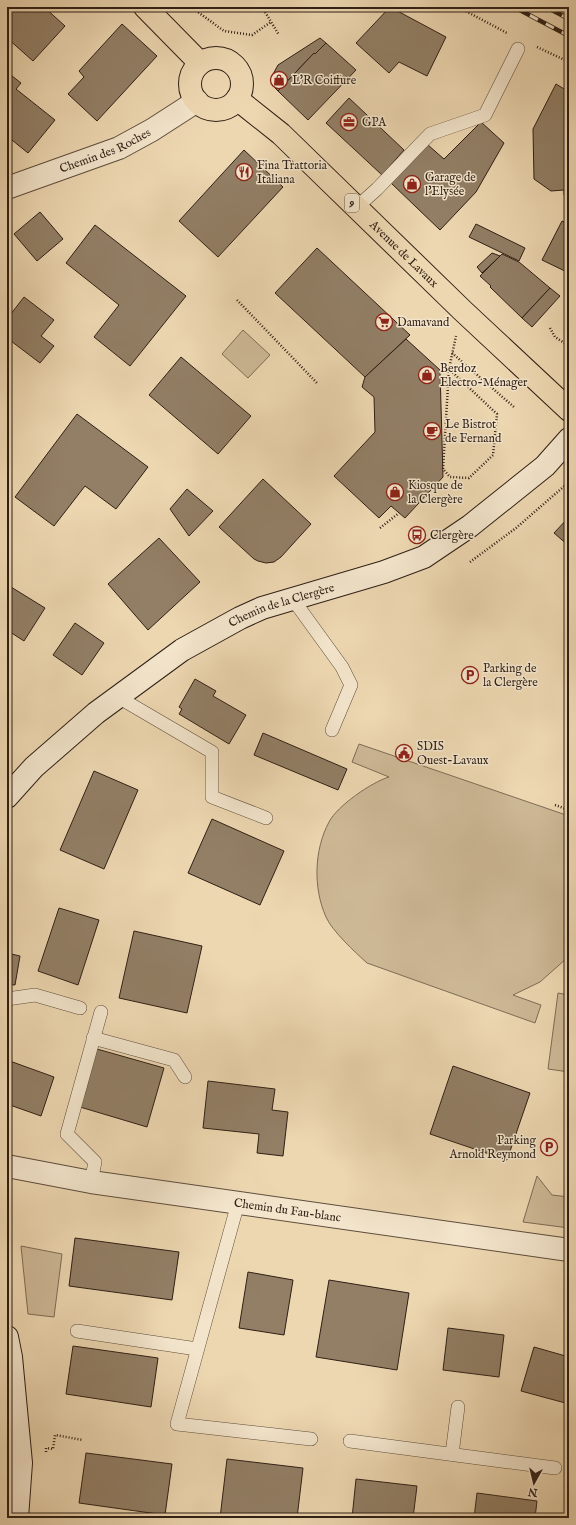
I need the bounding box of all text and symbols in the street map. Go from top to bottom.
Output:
shop icon: L'R Coiffure [269,70,289,90]
place label: L'R Coiffure [292,73,357,88]
office icon: GPA [339,112,359,132]
place label: GPA [362,115,387,130]
street label: Chemin des Roches [57,125,153,176]
place label: Fina Trattoria Italiana [257,158,328,187]
restaurant icon: Fina Trattoria Italiana [234,162,254,182]
place label: Garage de l'Elysée [425,170,476,199]
shop icon: Garage de l'Elysée [402,174,422,194]
road number: 9 [345,194,359,212]
street label: Avenue de Lavaux [366,216,442,291]
supermarket icon: Damavand [374,312,394,332]
place label: Damavand [397,315,450,330]
place label: Berdoz Electro-Ménager [440,361,528,390]
shop icon: Berdoz Electro-Ménager [417,365,437,385]
place label: Le Bistrot de Fernand [445,417,502,446]
cafe icon: Le Bistrot de Fernand [422,421,442,441]
place label: Kiosque de la Clergère [408,478,463,507]
shop icon: Kiosque de la Clergère [385,482,405,502]
bus stop icon: Clergère [407,525,427,545]
place label: Clergère [430,528,474,543]
street label: Chemin de la Clergère [226,579,337,630]
place label: Parking de la Clergère [483,661,538,690]
parking icon: Parking de la Clergère [460,665,480,685]
place label: SDIS Ouest-Lavaux [417,739,489,768]
public building icon: SDIS Ouest-Lavaux [394,743,414,763]
place label: Parking Arnold Reymond [448,1133,537,1162]
parking icon: Parking Arnold Reymond [539,1137,559,1157]
street label: Chemin du Fau-blanc [233,1195,342,1225]
north arrow [514,1463,554,1503]
text: N [527,1484,539,1500]

